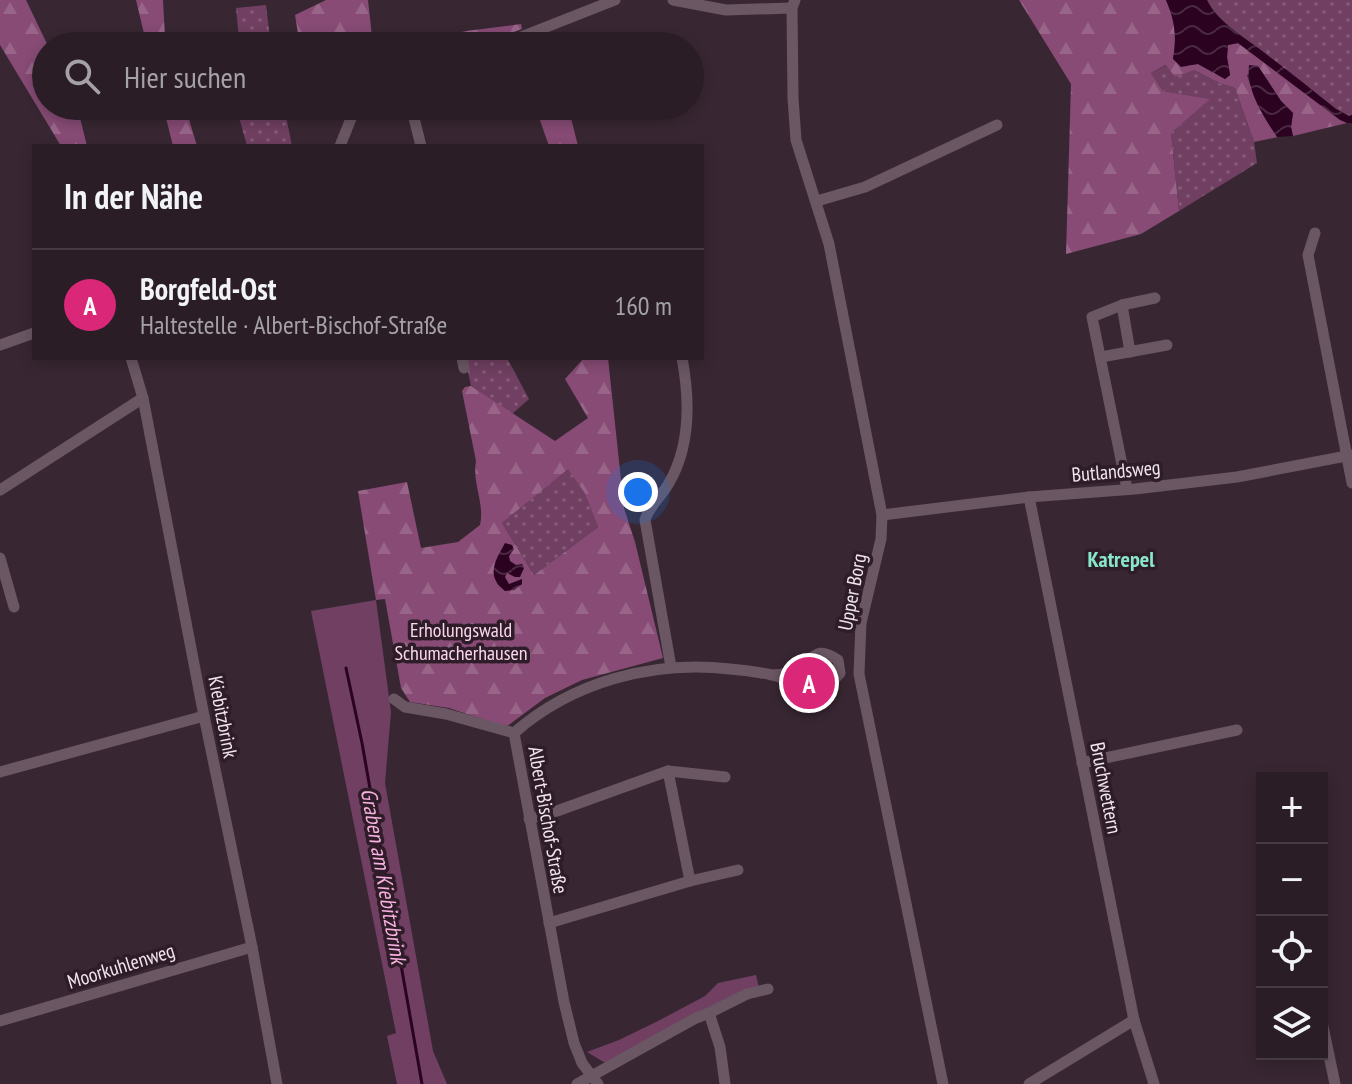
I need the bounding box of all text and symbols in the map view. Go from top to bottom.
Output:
search box [32,32,704,120]
icon: search [60,54,104,98]
text: Hier suchen [124,57,246,96]
text: In der Nähe [64,174,203,218]
text: Borgfeld-Ost [140,269,276,308]
text: A [83,289,97,322]
text: 160 m [614,289,672,322]
text: Haltestelle · Albert-Bischof-Straße [140,308,447,341]
street label: Butlandsweg [1071,454,1161,488]
your location [618,472,658,512]
district label: Katrepel [1087,545,1155,573]
street label: Upper Borg [832,551,872,633]
park label: Erholungswald Schumacherhausen [394,617,528,666]
pin: A [783,653,835,713]
street label: Kiebitzbrink [202,674,244,761]
street label: Bruchwettern [1084,740,1128,836]
street label: Albert-Bischof-Straße [522,744,574,896]
map controls [1256,772,1328,1060]
button: + [1256,772,1328,844]
water label: Graben am Kiebitzbrink [355,786,414,968]
button: − [1256,844,1328,916]
button: locate [1256,916,1328,988]
street label: Moorkuhlenweg [64,937,178,995]
button: layers [1256,988,1328,1060]

